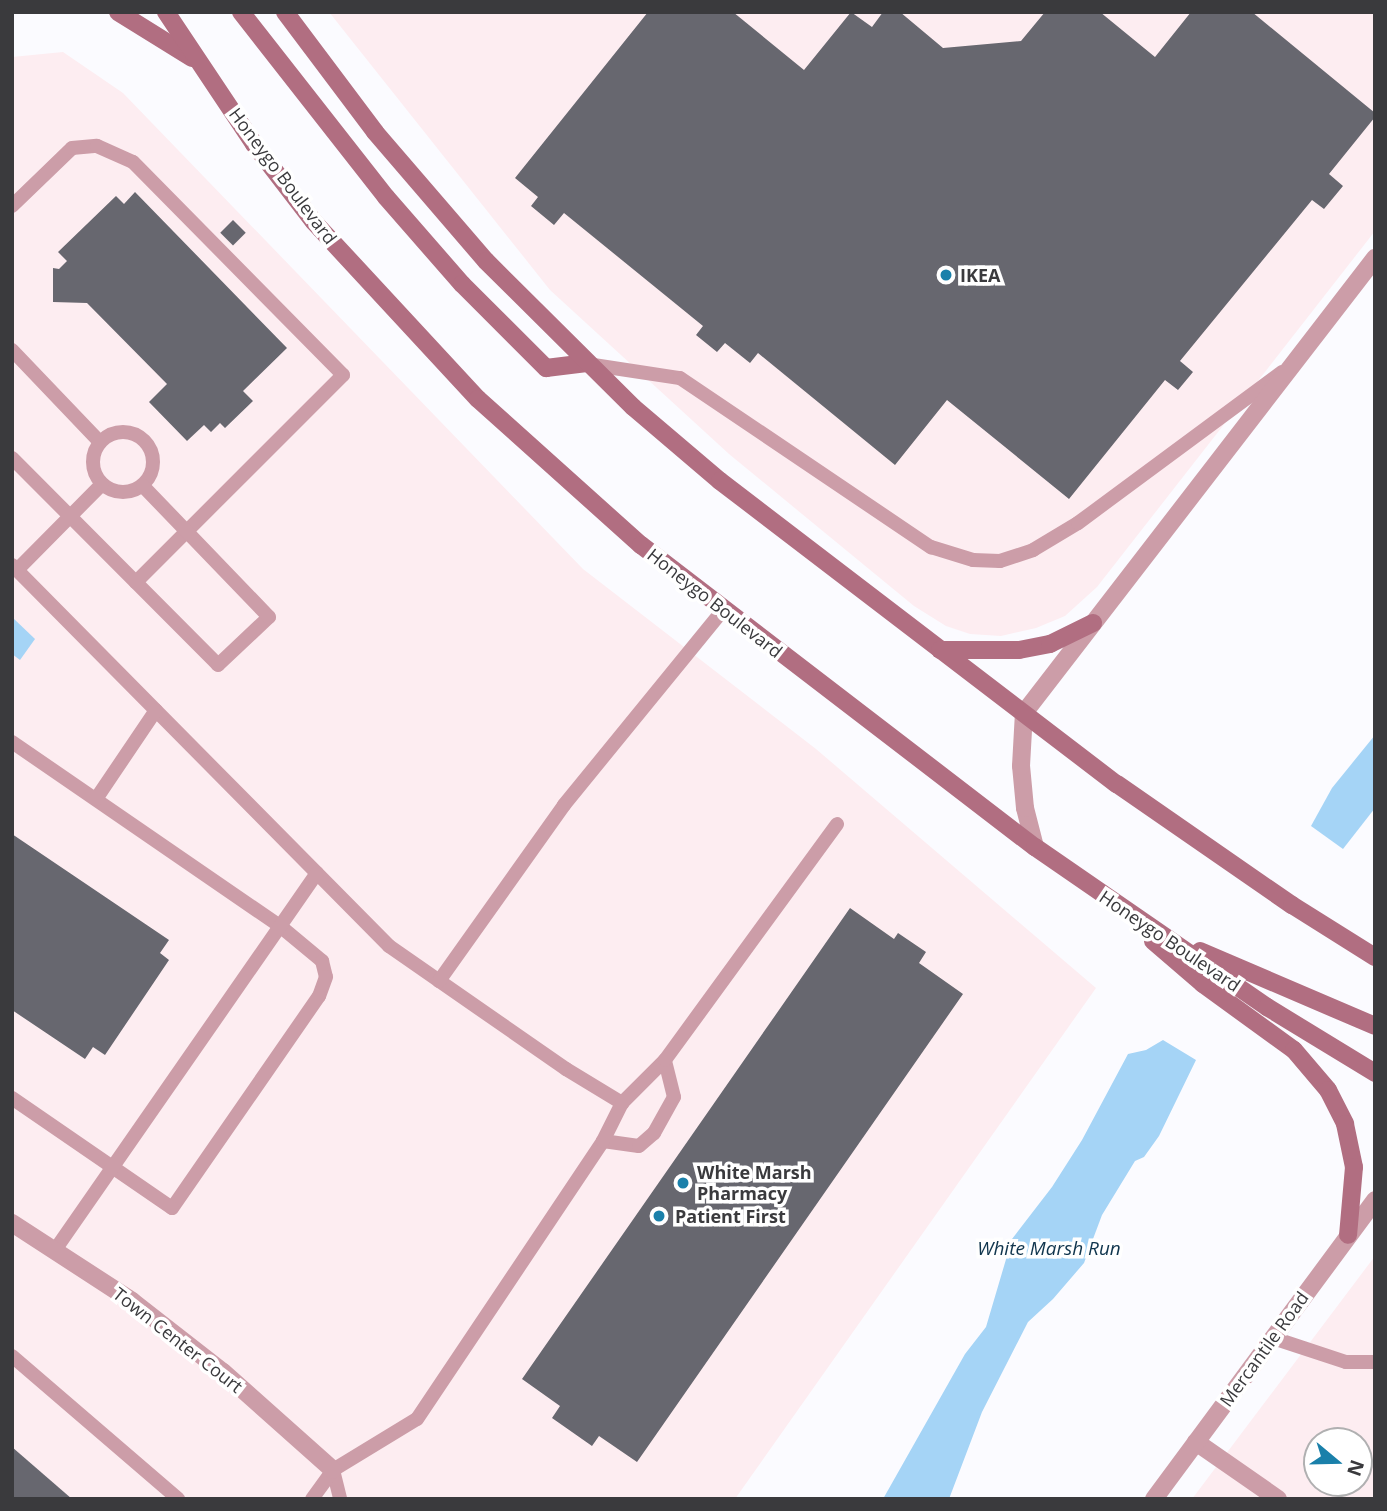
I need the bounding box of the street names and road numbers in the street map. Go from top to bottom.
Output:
street label: Honeygo Boulevard [225,104,341,248]
street label: Honeygo Boulevard [643,544,787,662]
street label: Honeygo Boulevard [1096,886,1244,996]
street label: Town Center Court [109,1283,247,1397]
street label: Mercantile Road [1215,1287,1313,1411]

